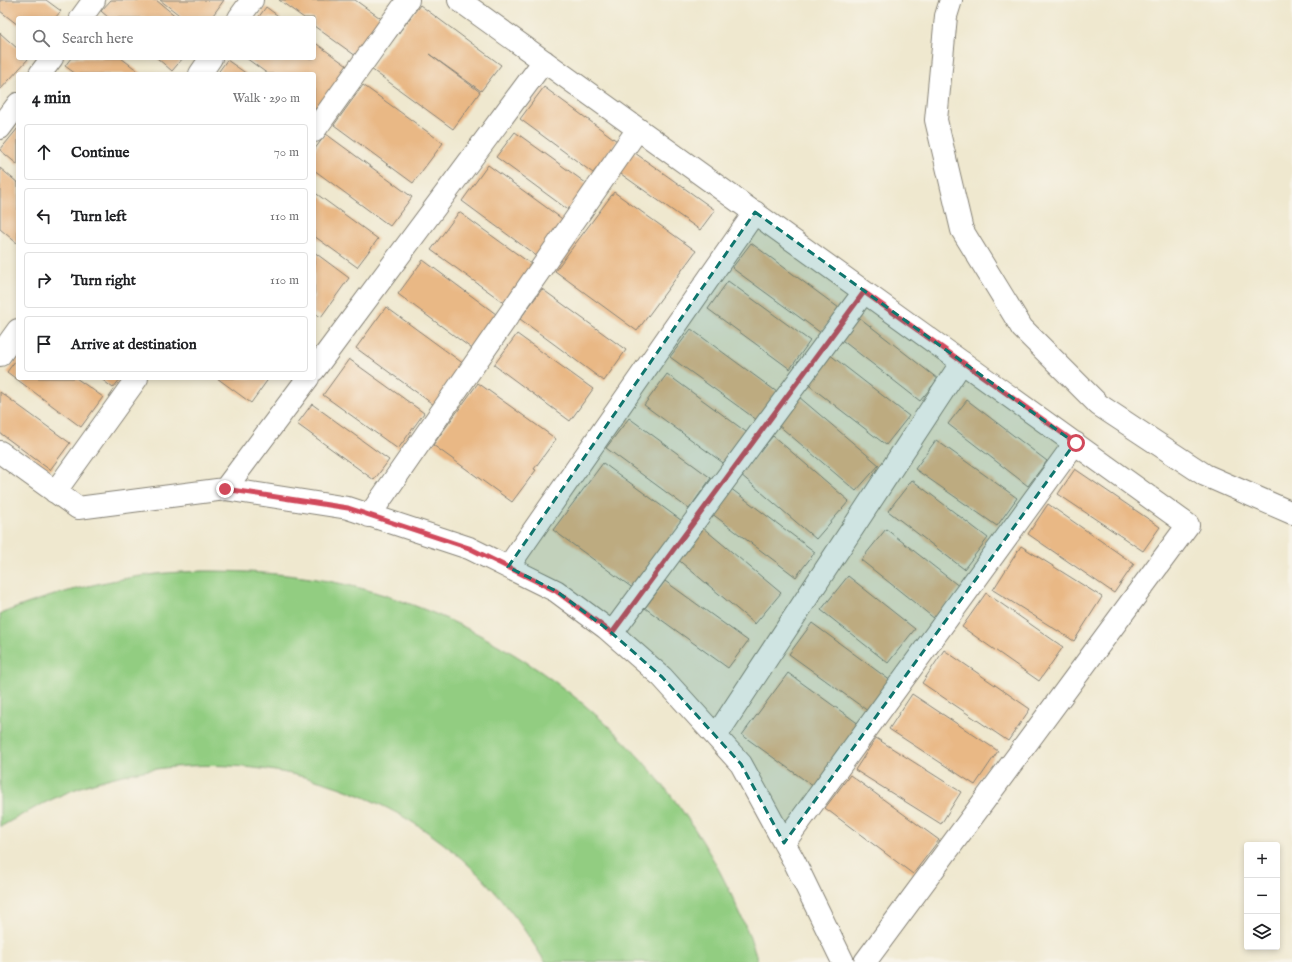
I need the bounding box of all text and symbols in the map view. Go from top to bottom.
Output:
search box [16,16,316,60]
icon: search [30,27,52,49]
text: Search here [62,29,133,48]
text: 4 min [32,88,71,109]
text: Walk · 290 m [233,90,300,107]
icon: ahead [33,141,55,163]
text: Continue [71,143,129,162]
text: 70 m [274,144,299,161]
icon: left [33,205,55,227]
text: Turn left [71,207,127,226]
text: 110 m [270,208,299,225]
icon: right [33,269,55,291]
text: Turn right [71,271,136,290]
text: 110 m [270,272,299,289]
icon: arrive [33,333,55,355]
text: Arrive at destination [71,335,197,354]
route start [1067,434,1085,452]
route end [216,480,234,498]
map controls [1244,842,1280,950]
button: + [1244,842,1280,878]
button: − [1244,878,1280,914]
button: layers [1244,914,1280,950]

